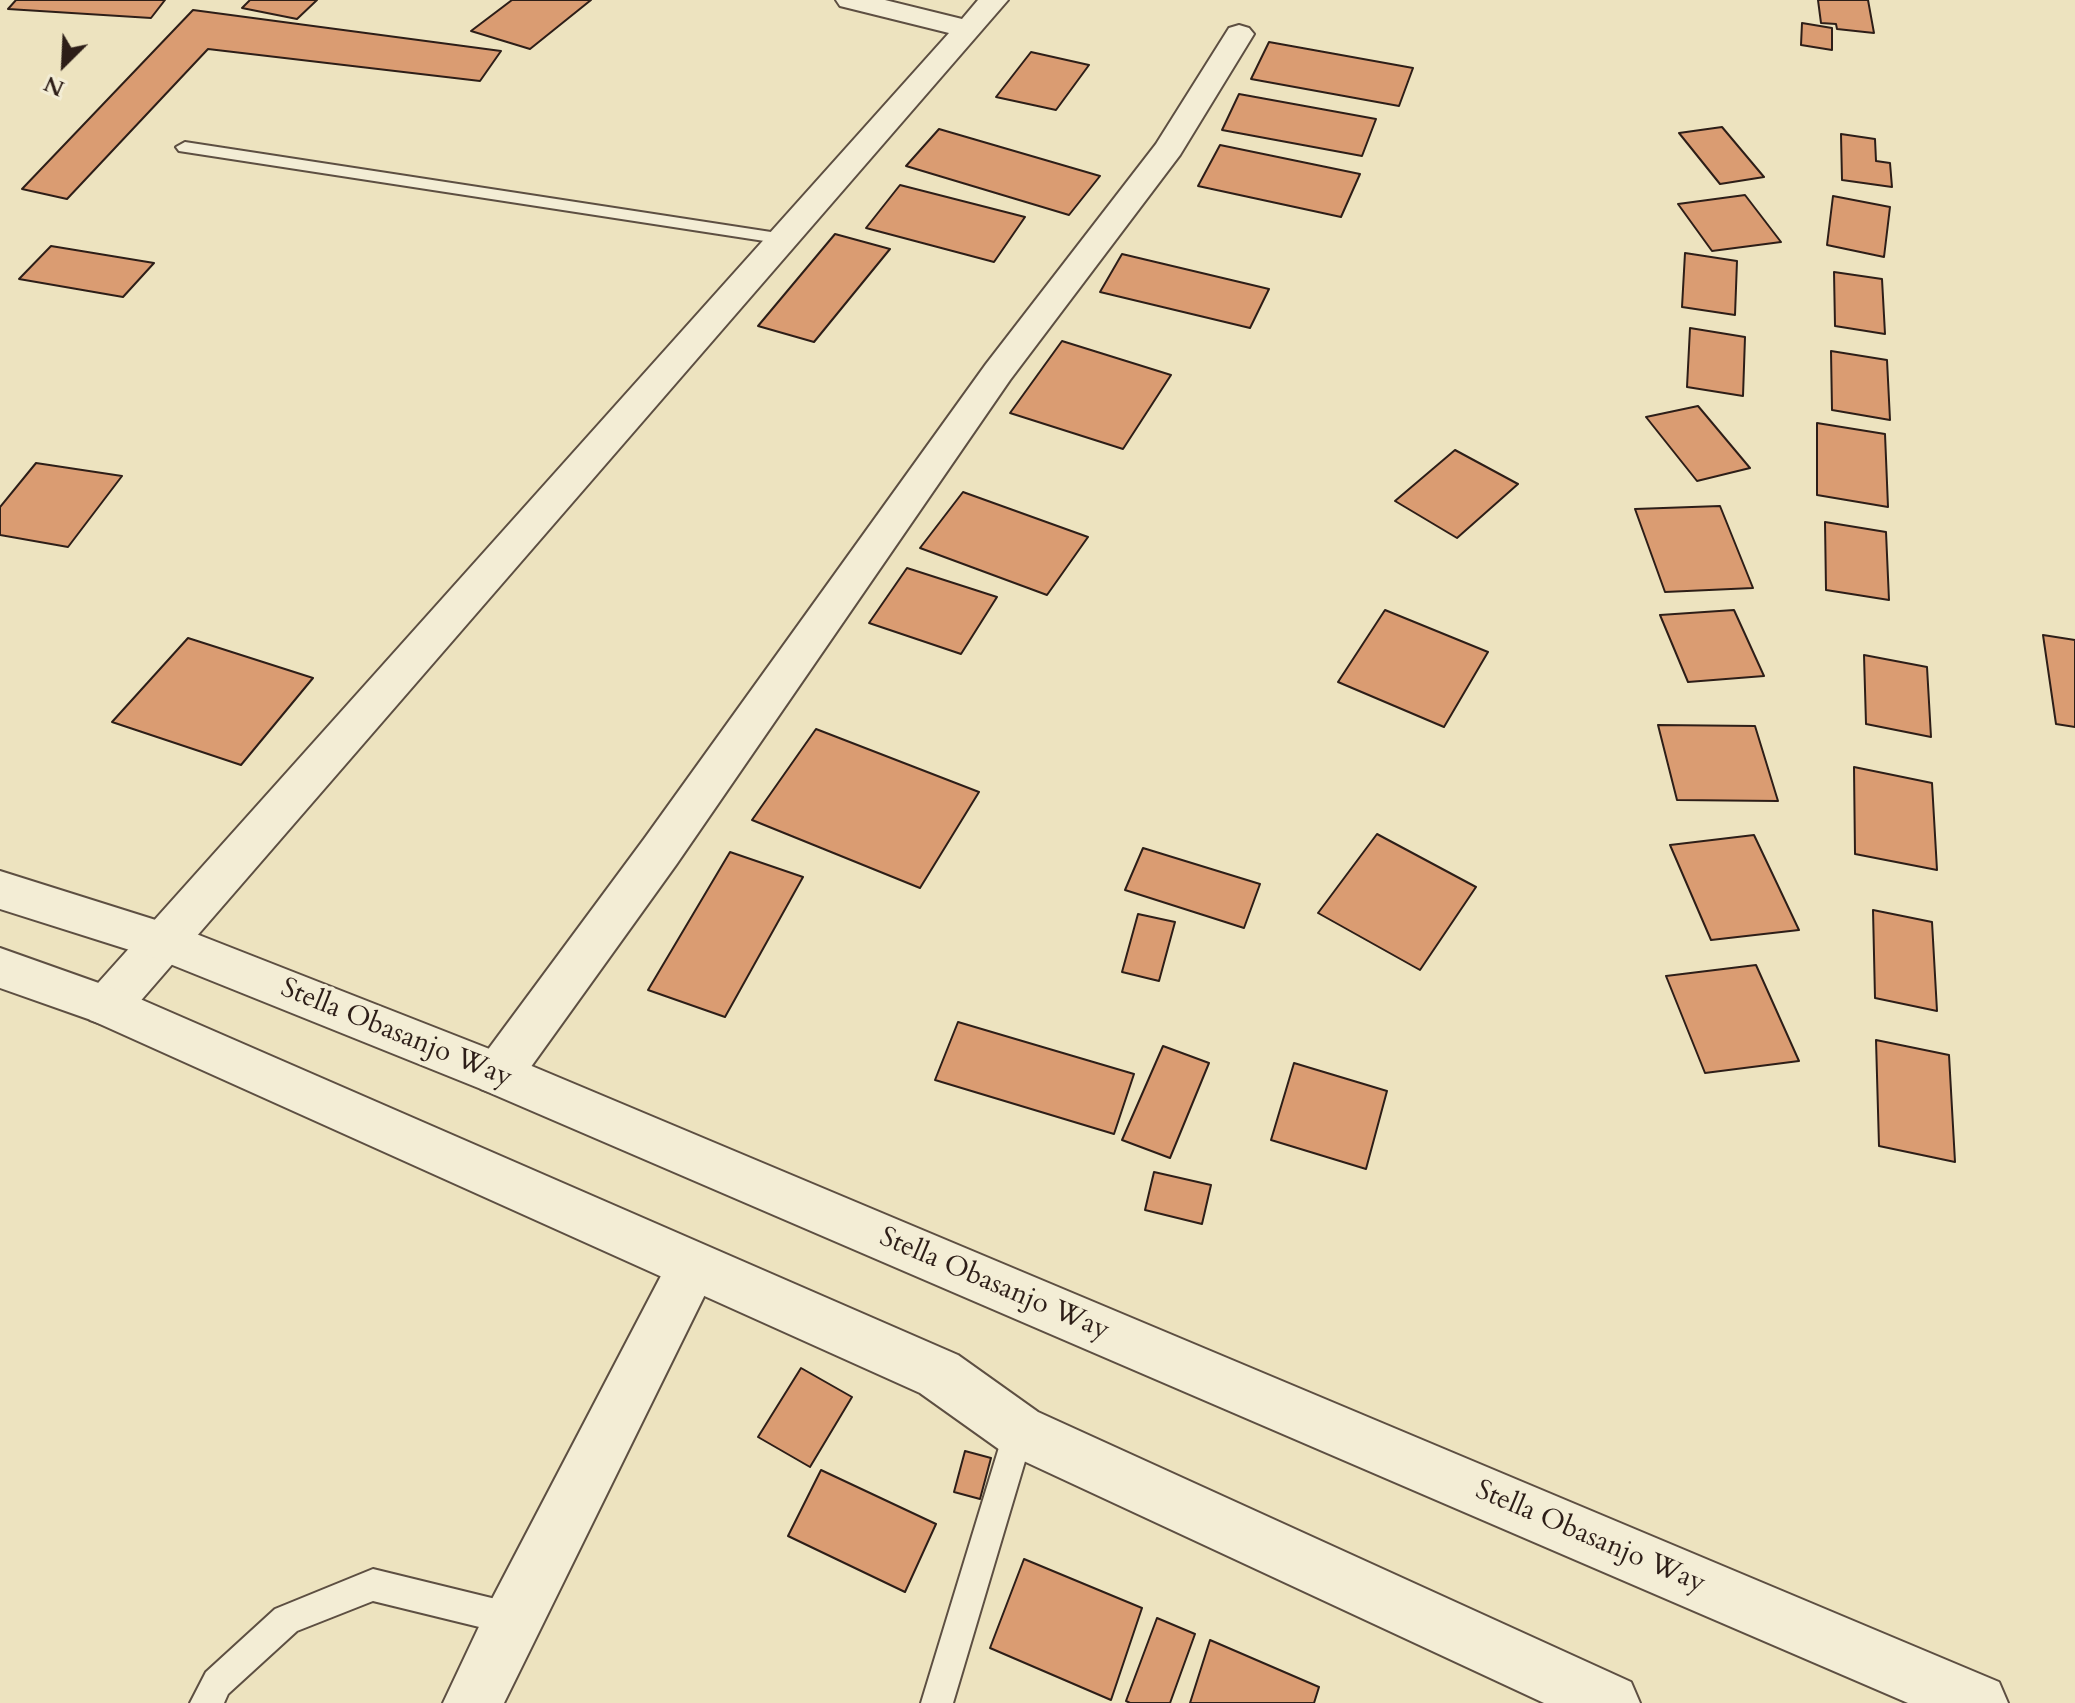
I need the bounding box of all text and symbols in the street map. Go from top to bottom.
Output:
north arrow [24,24,104,104]
text: N [39,68,69,104]
street label: Stella Obasanjo Way [275,972,517,1096]
street label: Stella Obasanjo Way [874,1221,1114,1349]
street label: Stella Obasanjo Way [1470,1474,1710,1602]

